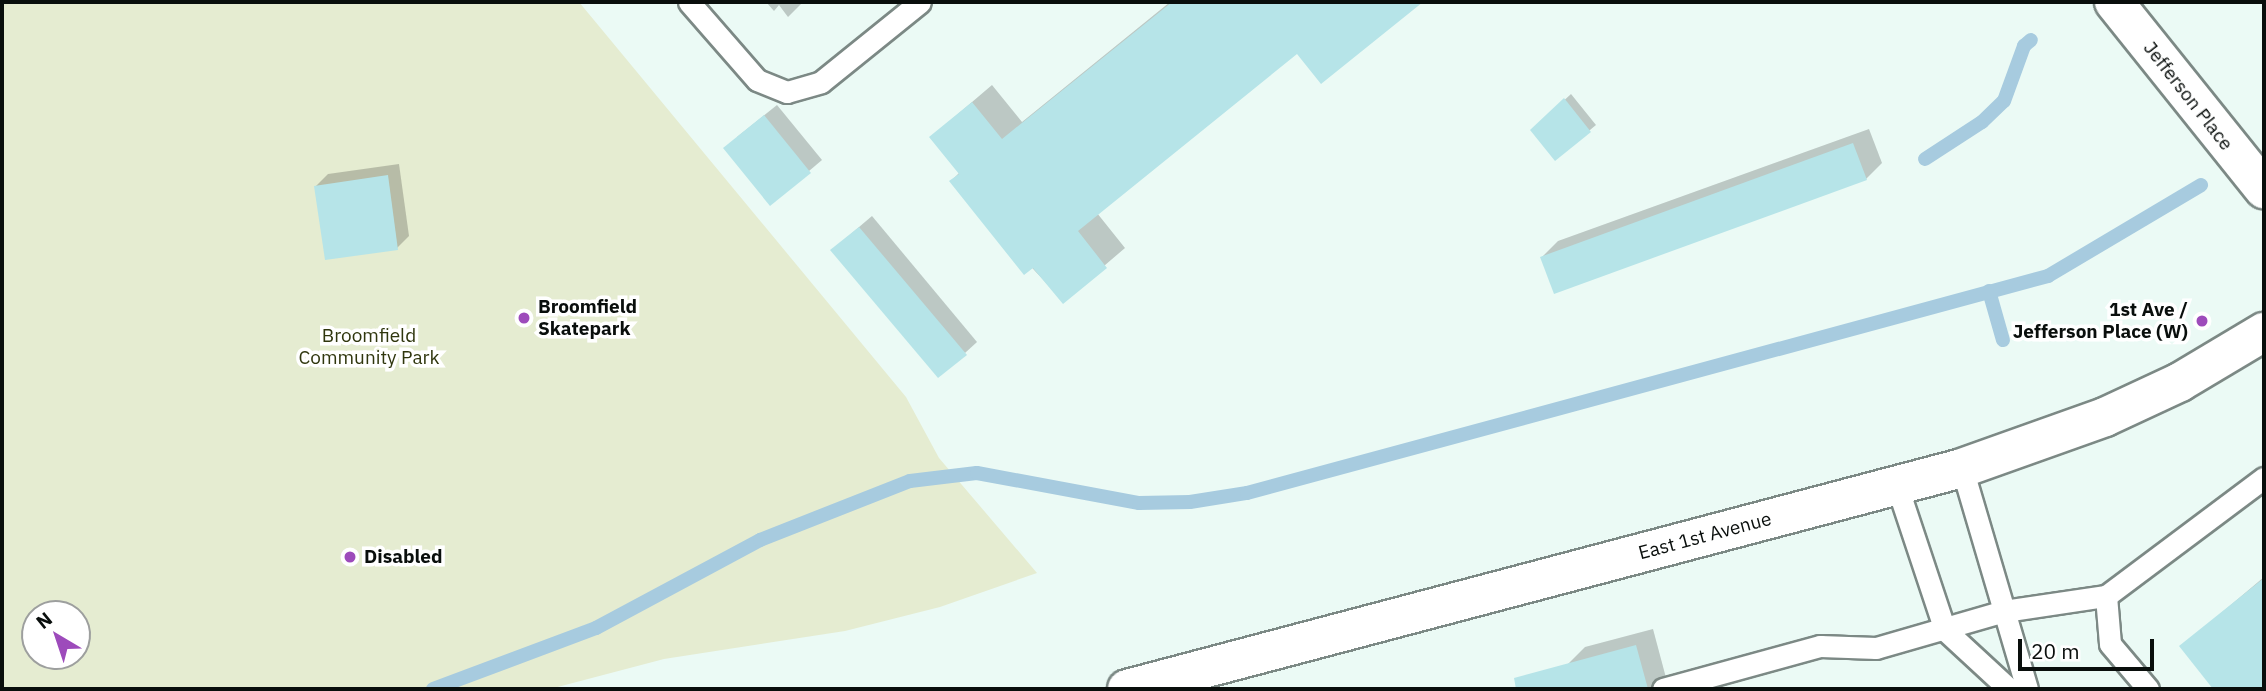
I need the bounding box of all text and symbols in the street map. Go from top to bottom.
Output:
street label: Jefferson Place [2138,37,2238,155]
place label: Broomfield Skatepark [538,296,637,340]
place label: 1st Ave / Jefferson Place (W) [2013,299,2188,343]
marker: Broomfield Skatepark [516,310,532,326]
marker: 1st Ave / Jefferson Place (W) [2194,313,2210,329]
park label: Broomfield Community Park [298,325,440,369]
street label: East 1st Avenue [1636,507,1774,565]
place label: Disabled [364,546,443,568]
marker: Disabled [342,549,358,565]
north arrow [21,600,91,670]
text: N [31,607,57,634]
scale bar [2021,624,2158,668]
text: 20 m [2031,637,2080,665]

